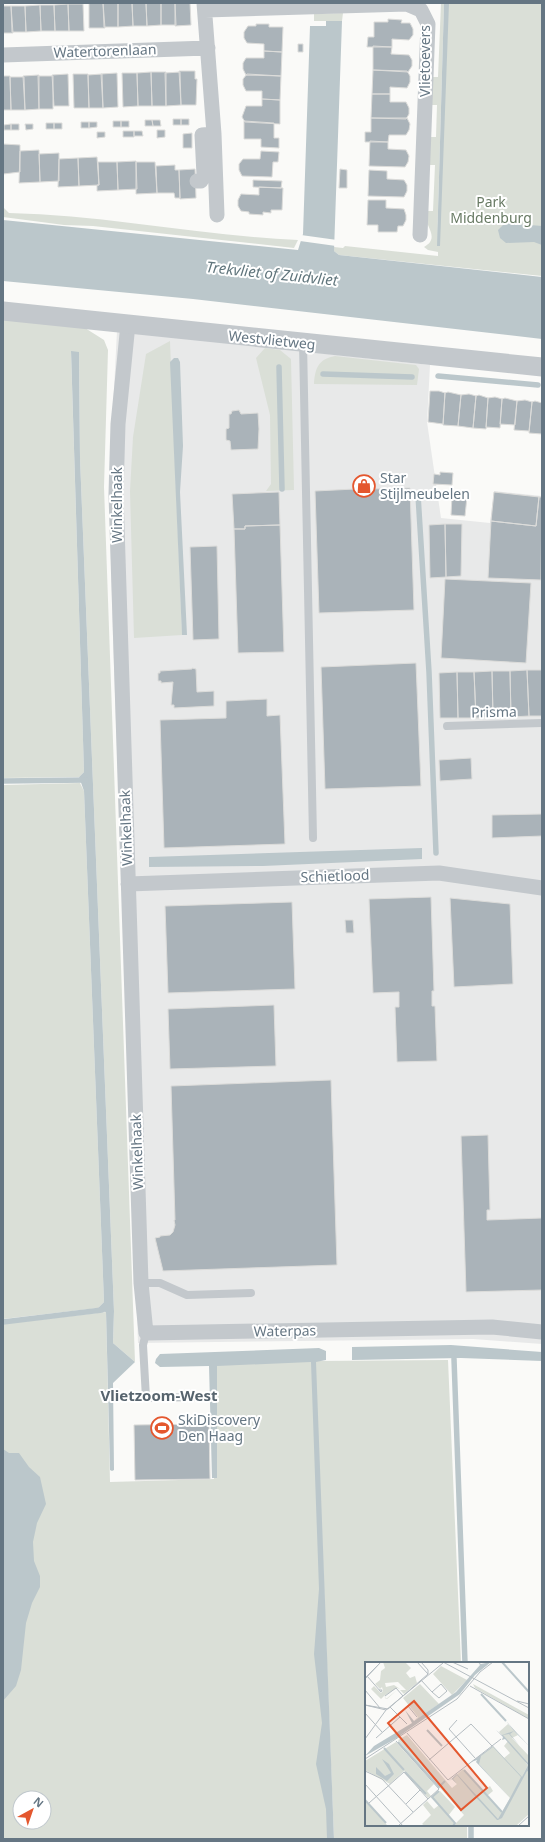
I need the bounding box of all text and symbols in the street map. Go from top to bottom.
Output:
street label: Vlietoevers [415,25,434,97]
street label: Watertorenlaan [53,39,157,62]
park label: Park Middenburg [450,192,532,227]
water label: Trekvliet of Zuidvliet [205,256,340,290]
street label: Westvlietweg [228,325,316,354]
street label: Winkelhaak [107,466,126,543]
place label: Star Stijlmeubelen [380,468,470,503]
shop icon: Star Stijlmeubelen [351,473,377,499]
street label: Prisma [471,702,517,721]
street label: Winkelhaak [115,789,136,866]
street label: Schietlood [300,865,370,886]
street label: Winkelhaak [126,1113,147,1190]
street label: Waterpas [254,1320,317,1341]
district label: Vlietzoom-West [101,1385,218,1405]
place label: SkiDiscovery Den Haag [178,1410,261,1445]
sports icon: SkiDiscovery Den Haag [149,1415,175,1441]
inset map [365,1662,529,1826]
north arrow [12,1790,52,1830]
text: N [30,1793,47,1811]

